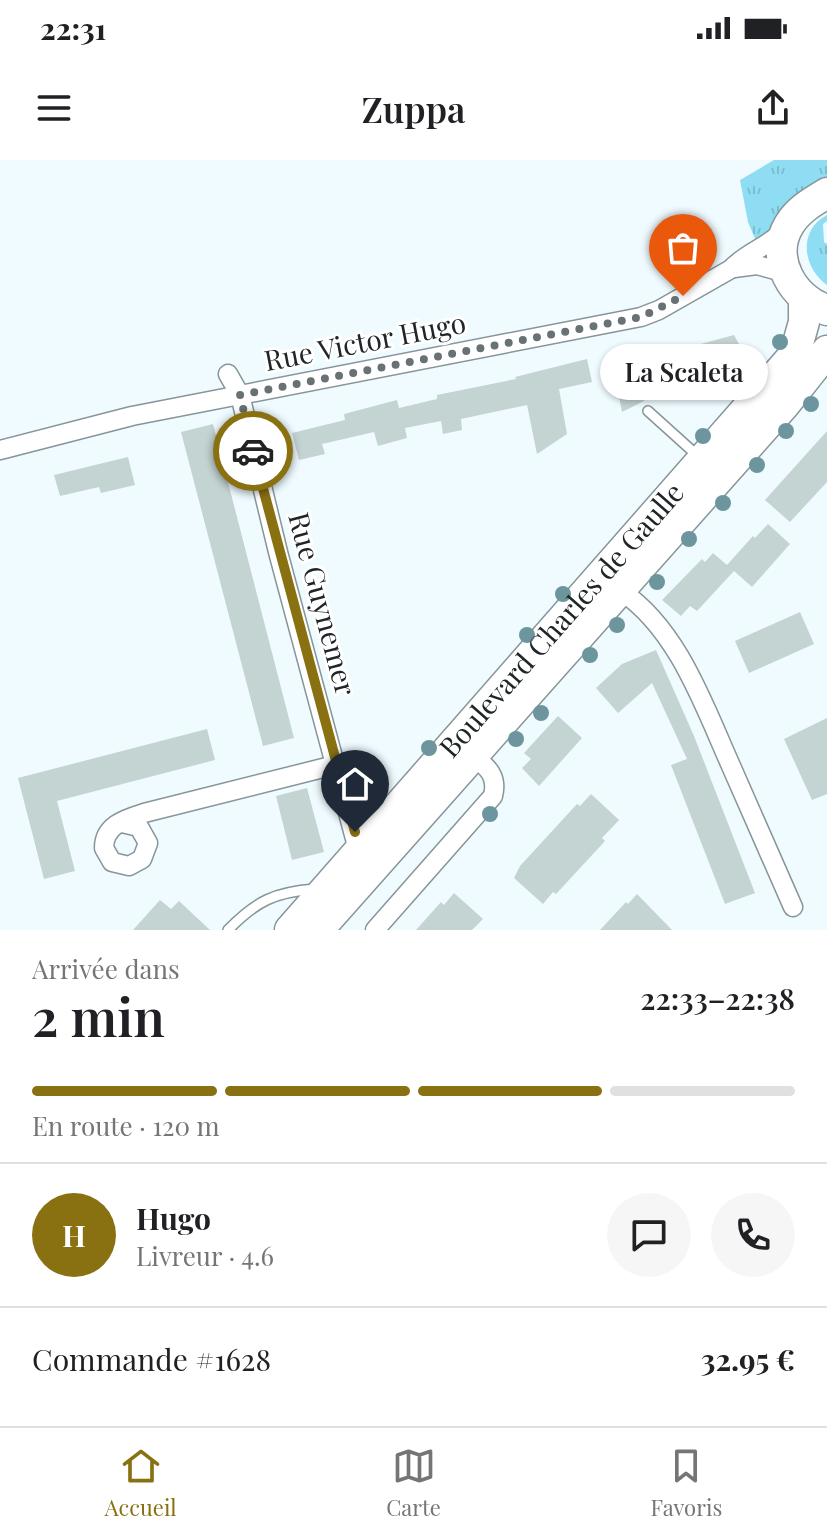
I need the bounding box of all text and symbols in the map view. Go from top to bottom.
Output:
text: 22:31 [40,8,106,48]
text: Zuppa [362,84,465,132]
icon: menu [32,86,76,130]
icon: share [751,86,795,130]
pin [649,214,717,296]
icon: bag [661,226,705,270]
street label: Rue Victor Hugo [261,303,469,378]
callout: La Scaleta [599,344,767,400]
text: La Scaleta [624,354,744,389]
courier [213,411,293,491]
icon: car [231,429,275,473]
street label: Boulevard Charles de Gaulle [430,474,691,764]
street label: Rue Guynemer [281,508,366,700]
pin [321,750,389,832]
icon: home [333,762,377,806]
text: Arrivée dans [32,951,180,986]
text: 22:33–22:38 [640,978,795,1018]
text: 2 min [32,981,165,1050]
text: En route · 120 m [32,1108,220,1143]
button: chat [607,1193,691,1277]
button: phone [711,1193,795,1277]
text: Hugo [136,1198,211,1238]
text: H [62,1215,86,1255]
text: Livreur · 4.6 [136,1238,274,1273]
text: Commande #1628 [32,1339,271,1379]
text: 32.95 € [701,1339,795,1379]
tab: Accueil [105,1444,177,1522]
tab: Carte [386,1444,441,1522]
tab: Favoris [650,1444,722,1522]

